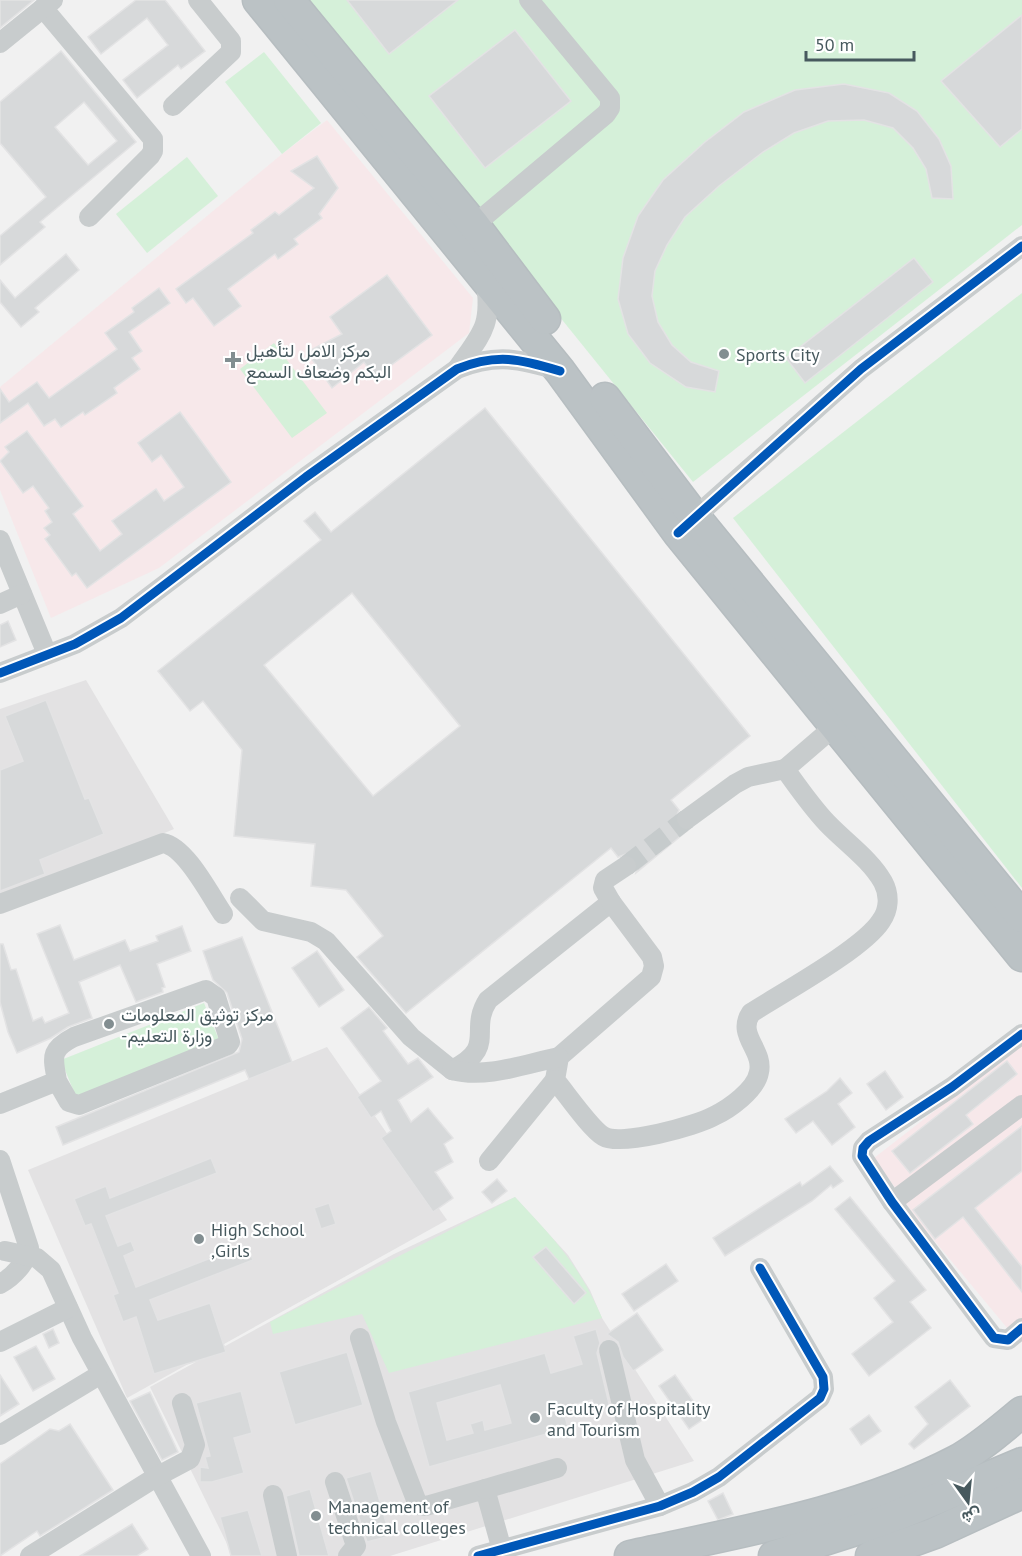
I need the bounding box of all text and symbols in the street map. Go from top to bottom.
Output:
scale bar [806,24,914,62]
text: 50 m [815,33,854,56]
place label: مركز الامل لتأهيل البكم وضعاف السمع [246,339,391,384]
place label: Sports City [736,343,820,366]
marker: Sports City [717,347,731,361]
marker: مركز الامل لتأهيل البكم وضعاف السمع [224,351,242,369]
place label: مركز توثيق المعلومات -وزارة التعليم [121,1003,274,1048]
marker: مركز توثيق المعلومات -وزارة التعليم [102,1017,116,1031]
place label: High School ,Girls [211,1218,305,1262]
marker: High School ,Girls [192,1232,206,1246]
place label: Faculty of Hospitality and Tourism [547,1397,711,1441]
marker: Faculty of Hospitality and Tourism [528,1411,542,1425]
north arrow [938,1472,998,1532]
place label: Management of technical colleges [328,1495,466,1539]
text: ش [960,1504,984,1529]
marker: Management of technical colleges [309,1509,323,1523]

